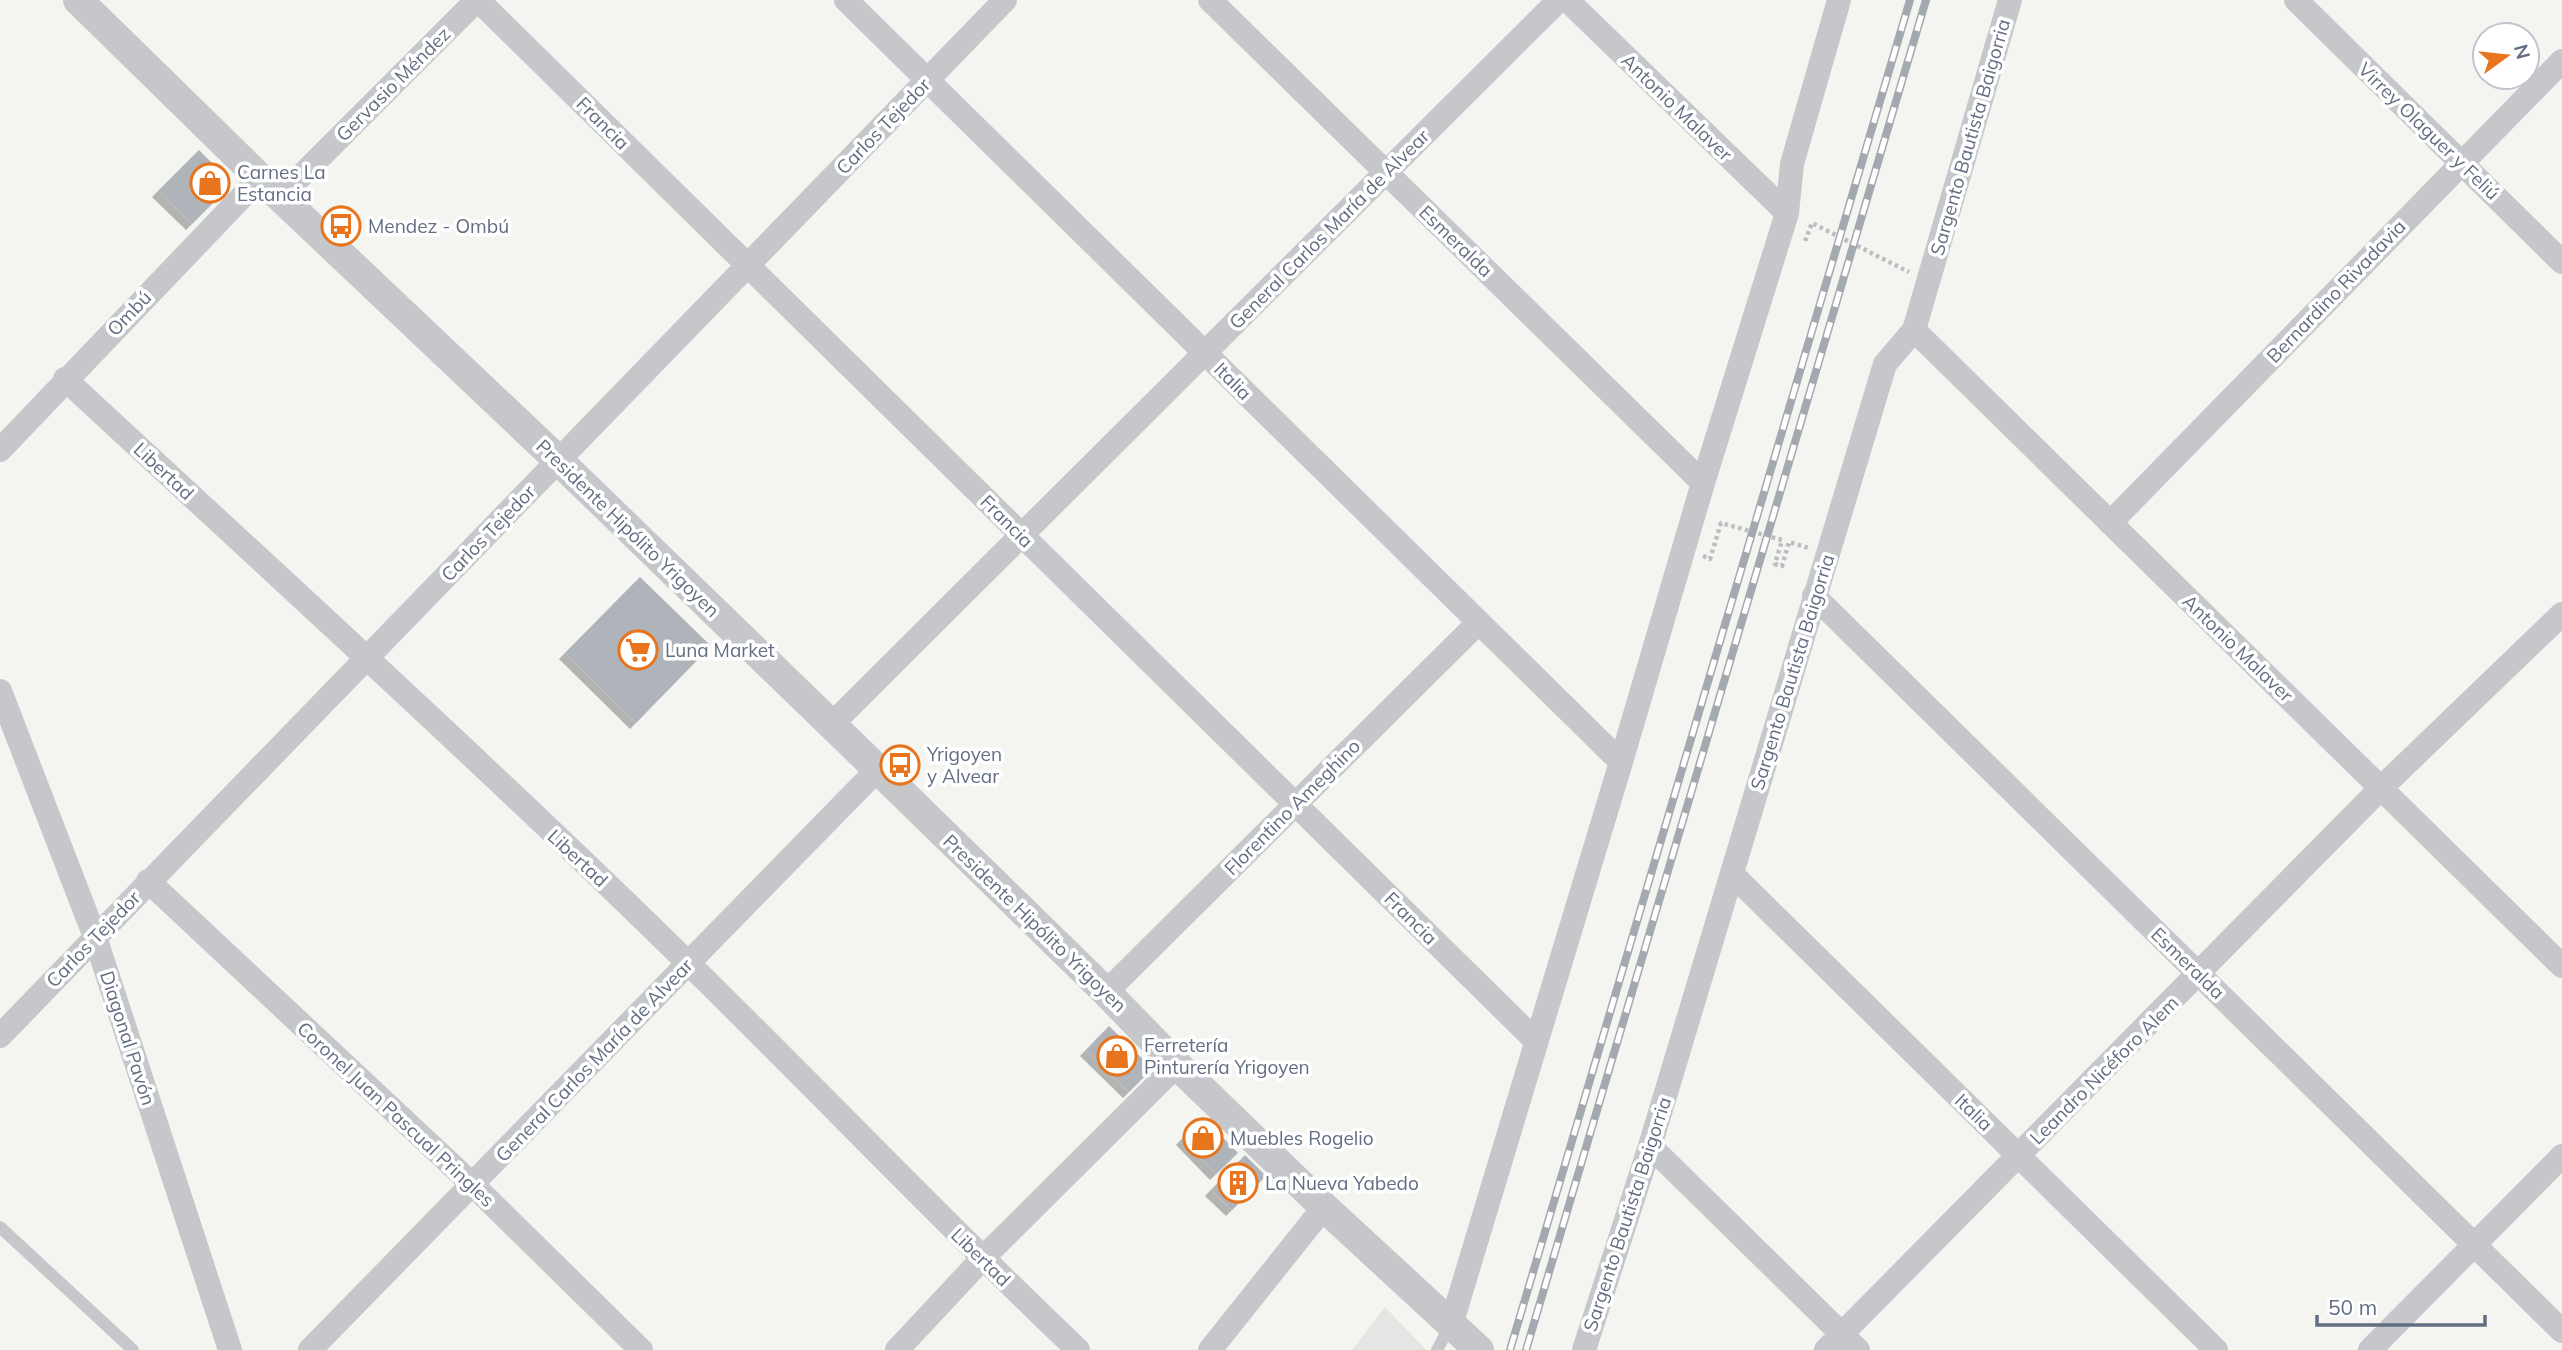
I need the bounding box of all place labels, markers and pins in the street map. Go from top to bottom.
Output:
place label: Carnes La Estancia [237,160,326,206]
shop icon: Carnes La Estancia [189,162,231,204]
bus stop icon: Mendez - Ombú [320,205,362,247]
place label: Mendez - Ombú [368,214,509,238]
supermarket icon: Luna Market [617,629,659,671]
place label: Luna Market [665,638,775,662]
place label: Yrigoyen y Alvear [926,742,1002,788]
bus stop icon: Yrigoyen y Alvear [879,744,921,786]
place label: Ferretería Pinturería Yrigoyen [1144,1033,1310,1079]
shop icon: Ferretería Pinturería Yrigoyen [1096,1035,1138,1077]
shop icon: Muebles Rogelio [1182,1117,1224,1159]
place label: Muebles Rogelio [1230,1126,1374,1150]
building icon: La Nueva Yabedo [1217,1162,1259,1204]
place label: La Nueva Yabedo [1265,1171,1419,1195]

